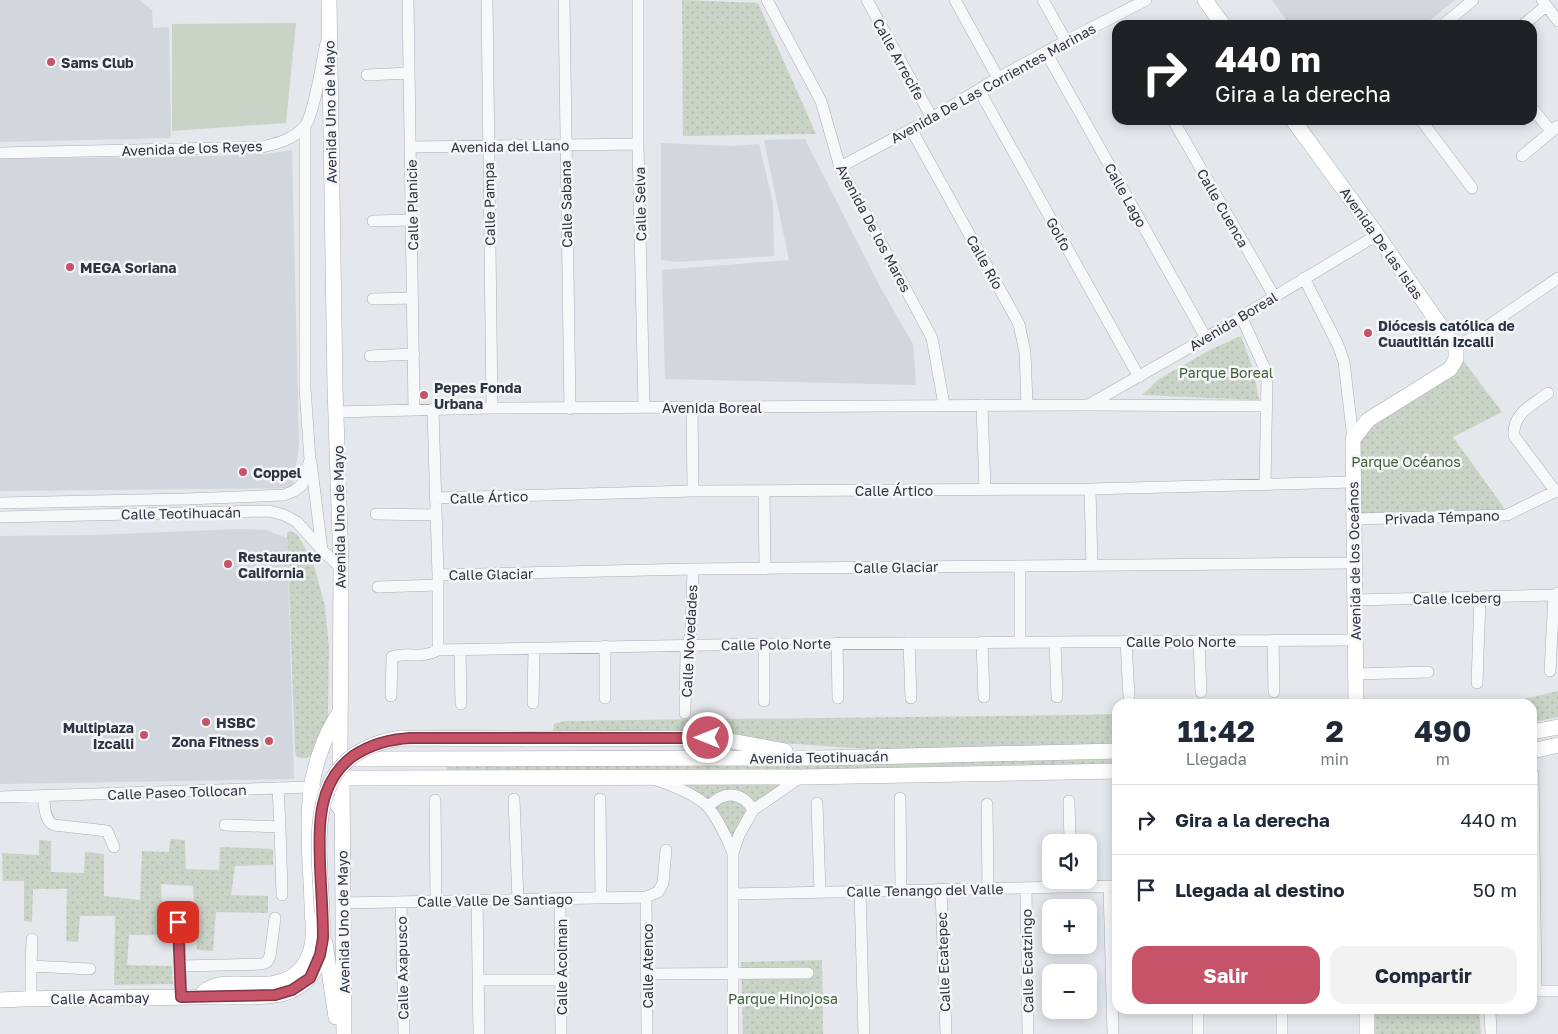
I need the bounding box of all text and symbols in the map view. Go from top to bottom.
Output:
street label: Calle Arrecife [870,15,928,103]
street label: Avenida De Las Corrientes Marinas [887,19,1099,147]
text: 440 m [1215,38,1321,80]
street label: Avenida Uno de Mayo [320,40,340,184]
icon: right [1132,40,1197,105]
place label: Sams Club [61,54,134,71]
marker: Sams Club [45,56,57,68]
text: Gira a la derecha [1215,80,1391,107]
street label: Avenida del Llano [451,136,569,156]
street label: Avenida de los Reyes [121,137,263,159]
street label: Calle Planicie [403,159,421,251]
street label: Calle Sabana [557,160,575,248]
street label: Calle Lago [1101,160,1151,230]
street label: Avenida De los Mares [833,161,915,295]
street label: Calle Pampa [480,162,498,246]
street label: Calle Cuenca [1194,166,1252,250]
street label: Calle Selva [631,167,649,241]
street label: Avenida De las Islas [1337,184,1427,302]
street label: Golfo [1043,214,1075,254]
street label: Calle Río [963,232,1007,292]
place label: MEGA Soriana [80,259,176,276]
marker: MEGA Soriana [64,261,76,273]
street label: Avenida Boreal [1186,288,1280,354]
place label: Diócesis católica de Cuautitlán Izcalli [1378,317,1515,350]
marker: Diócesis católica de Cuautitlán Izcalli [1362,327,1374,339]
park label: Parque Boreal [1179,364,1273,381]
place label: Pepes Fonda Urbana [434,379,522,412]
marker: Pepes Fonda Urbana [418,389,430,401]
street label: Avenida Boreal [662,399,762,416]
street label: Avenida Uno de Mayo [329,445,349,589]
park label: Parque Océanos [1351,453,1461,470]
place label: Coppel [253,464,302,481]
marker: Coppel [237,466,249,478]
street label: Avenida de los Oceános [1344,481,1364,641]
street label: Calle Ártico [855,482,933,499]
street label: Calle Ártico [450,487,528,507]
street label: Calle Teotihuacán [121,503,241,523]
street label: Privada Témpano [1384,506,1500,528]
place label: Restaurante California [238,548,321,581]
marker: Restaurante California [222,558,234,570]
street label: Calle Glaciar [853,558,939,576]
street label: Calle Glaciar [448,565,534,583]
street label: Calle Novedades [678,584,700,698]
street label: Calle Iceberg [1413,589,1501,607]
street label: Calle Polo Norte [1126,633,1236,650]
street label: Calle Polo Norte [721,635,831,653]
position arrow [681,711,733,763]
text: 11:42 [1177,713,1255,749]
text: 2 [1325,713,1344,749]
text: 490 [1414,713,1472,749]
place label: HSBC [216,714,256,731]
marker: HSBC [200,716,212,728]
place label: Multiplaza Izcalli [63,719,134,752]
marker: Multiplaza Izcalli [138,729,150,741]
place label: Zona Fitness [172,733,259,750]
marker: Zona Fitness [263,735,275,747]
street label: Avenida Teotihuacán [749,747,889,767]
text: Llegada [1186,749,1247,769]
text: min [1320,749,1349,769]
text: m [1436,749,1450,769]
street label: Calle Paseo Tollocan [107,781,247,803]
icon: right [1132,806,1160,834]
text: Gira a la derecha [1175,808,1330,831]
text: 440 m [1460,808,1517,831]
map controls [1042,834,1097,1019]
button: sound [1042,834,1097,889]
street label: Avenida Uno de Mayo [333,850,353,994]
icon: arrive [1132,876,1160,904]
text: Llegada al destino [1175,878,1345,901]
text: 50 m [1473,878,1517,901]
street label: Calle Tenango del Valle [846,880,1004,900]
street label: Calle Valle De Santiago [417,890,573,910]
button: + [1042,899,1097,954]
pin [157,901,199,943]
icon: arrive [164,908,192,936]
street label: Calle Ecatzingo [1018,909,1036,1013]
street label: Calle Ecatepec [933,911,953,1012]
street label: Calle Axapusco [393,916,411,1020]
street label: Calle Acolman [553,919,570,1015]
street label: Calle Atenco [639,923,656,1009]
button: Salir [1132,946,1320,1004]
button: Compartir [1330,946,1517,1004]
button: − [1042,964,1097,1019]
street label: Calle Acambay [50,989,150,1007]
park label: Parque Hinojosa [728,990,838,1007]

